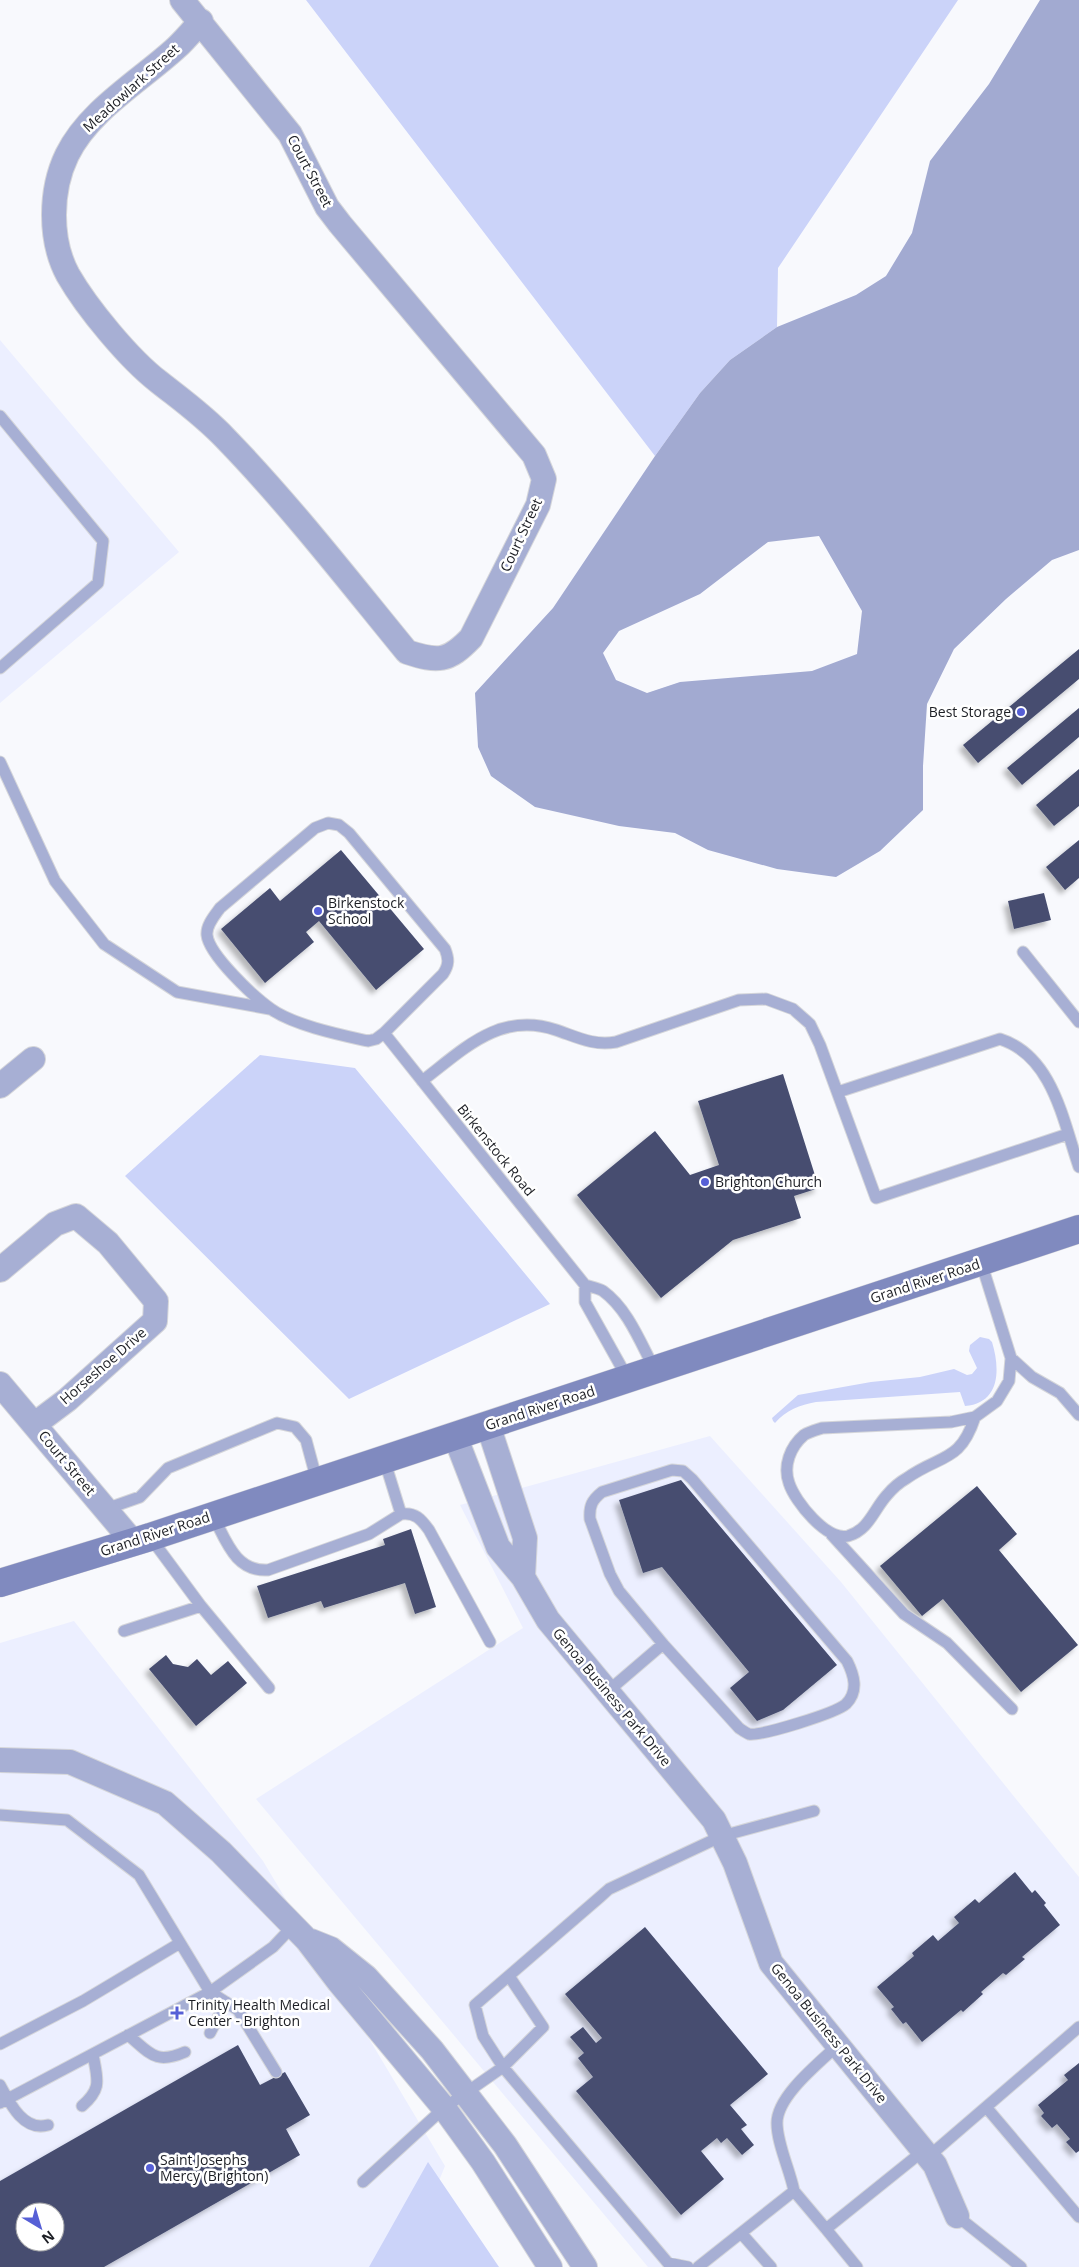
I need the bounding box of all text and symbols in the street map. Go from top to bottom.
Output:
street label: Meadowlark Street [79,39,183,136]
street label: Court Street [283,131,337,210]
street label: Court Street [495,495,546,575]
place label: Best Storage [929,702,1011,721]
marker: Best Storage [1015,706,1027,718]
place label: Birkenstock School [328,893,405,928]
marker: Birkenstock School [312,905,324,917]
street label: Birkenstock Road [453,1100,539,1200]
place label: Brighton Church [715,1172,822,1191]
marker: Brighton Church [699,1176,711,1188]
street label: Grand River Road [868,1254,982,1307]
street label: Horseshoe Drive [56,1323,150,1408]
street label: Grand River Road [483,1381,597,1434]
street label: Court Street [35,1426,100,1499]
street label: Grand River Road [98,1507,212,1560]
street label: Genoa Business Park Drive [549,1624,676,1770]
street label: Genoa Business Park Drive [767,1959,892,2107]
place label: Trinity Health Medical Center - Brighton [188,1995,330,2030]
marker: Trinity Health Medical Center - Brighton [170,2006,184,2020]
place label: Saint Josephs Mercy (Brighton) [160,2150,268,2185]
marker: Saint Josephs Mercy (Brighton) [144,2162,156,2174]
north arrow [15,2202,65,2252]
text: N [38,2227,59,2249]

